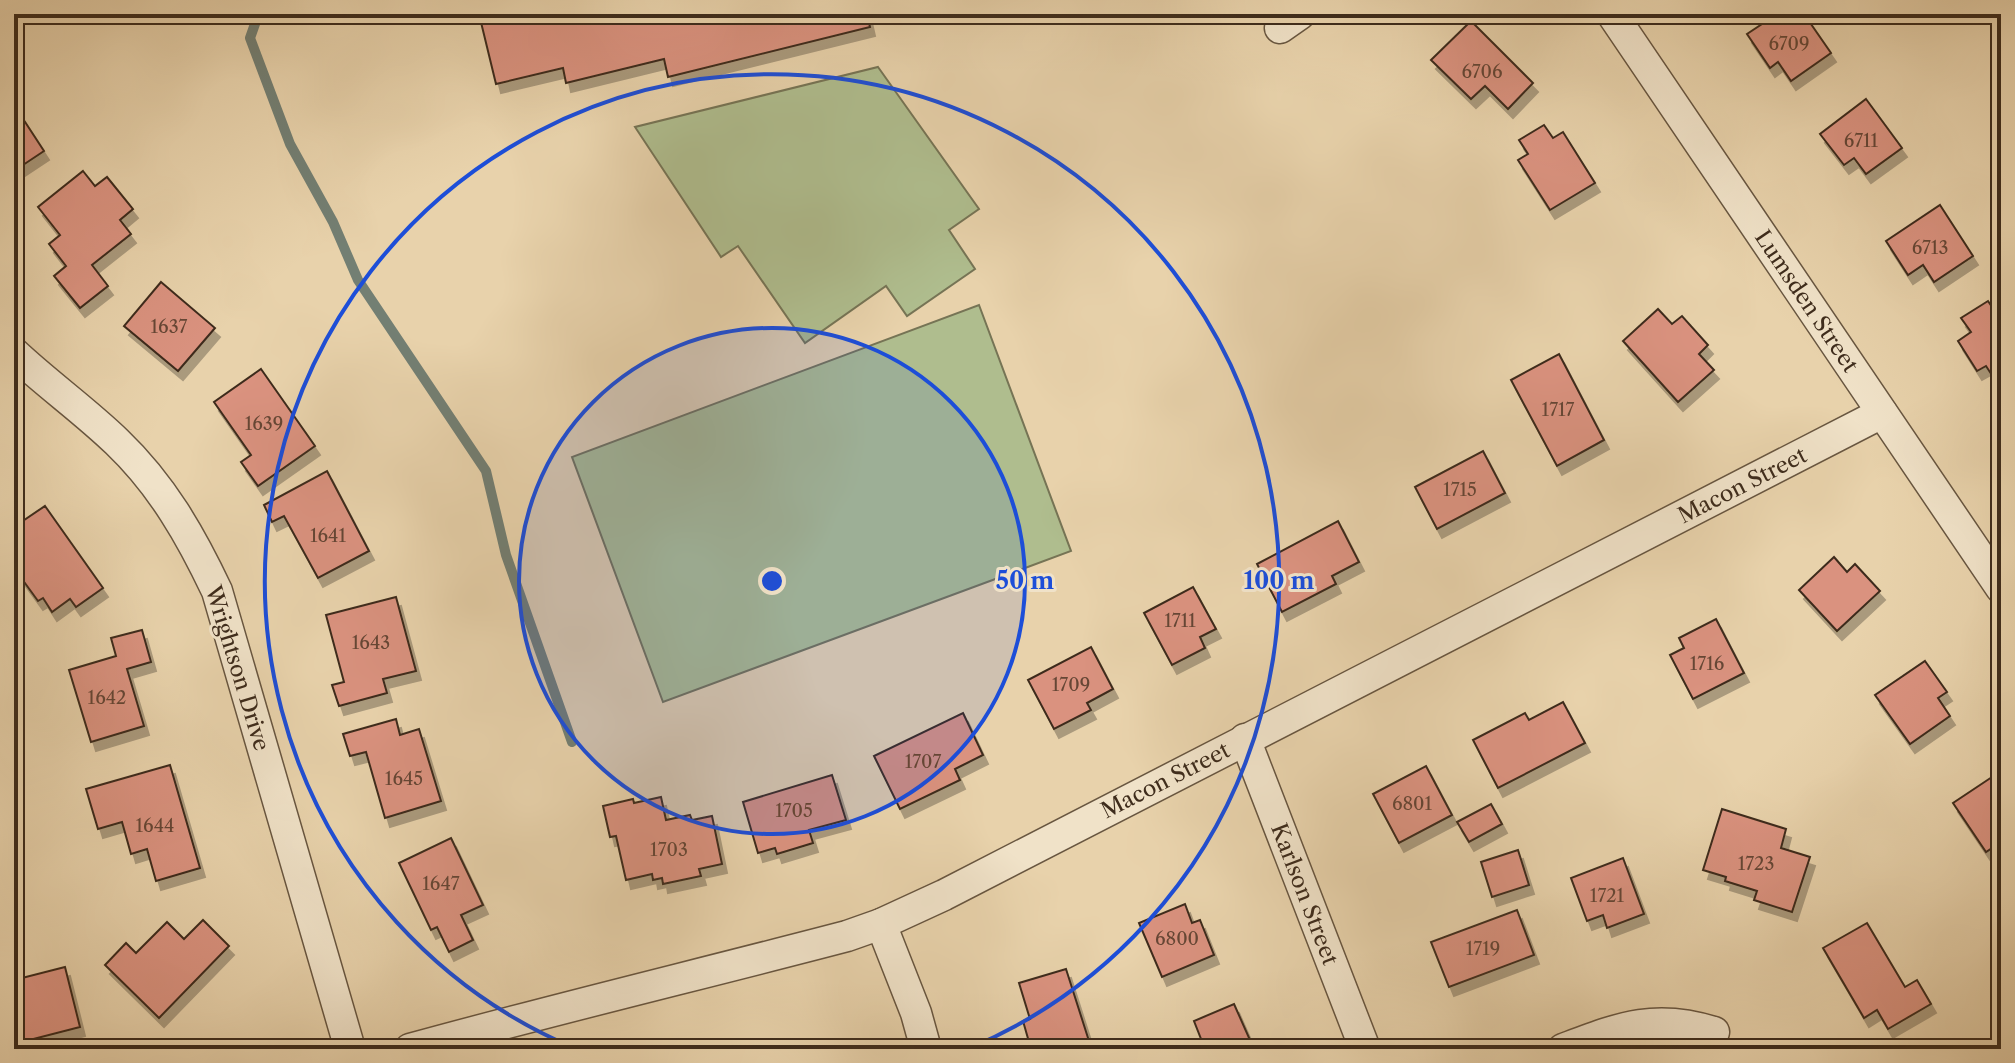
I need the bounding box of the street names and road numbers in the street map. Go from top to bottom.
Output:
street label: Lumsden Street [1749,225,1864,378]
street label: Macon Street [1673,441,1811,529]
street label: Wrightson Drive [199,581,275,754]
street label: Macon Street [1096,736,1234,824]
street label: Karlson Street [1265,820,1344,969]

